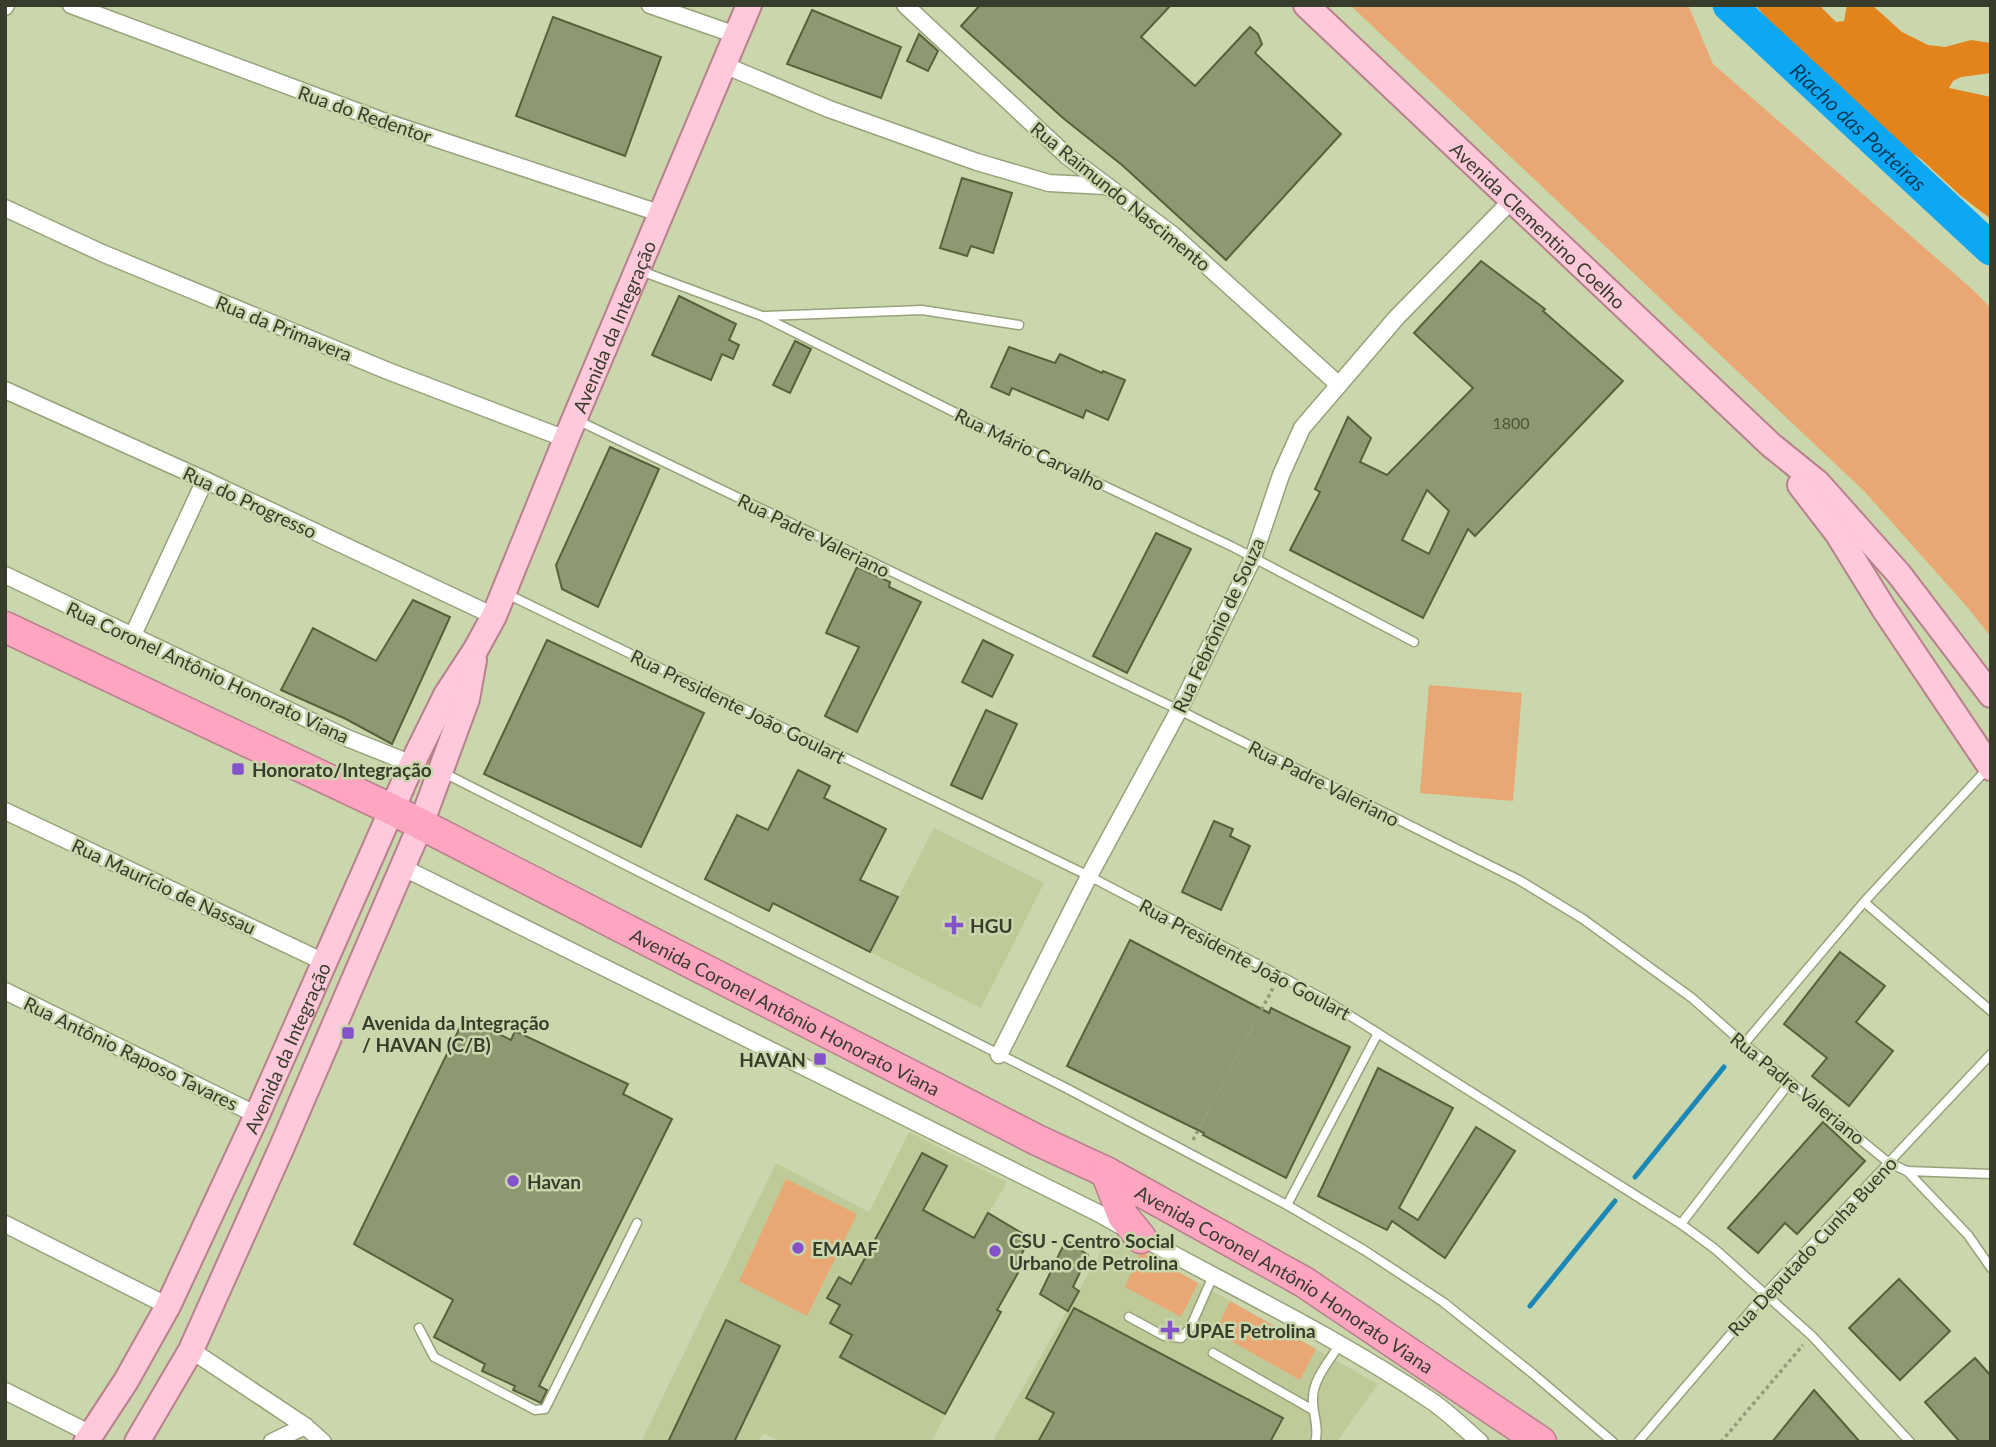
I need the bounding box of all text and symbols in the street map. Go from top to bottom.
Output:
water label: Riacho das Porteiras [1786,57,1932,196]
street label: Rua do Redentor [295,80,435,148]
street label: Rua Raimundo Nascimento [1027,116,1215,276]
street label: Avenida Clementino Coelho [1446,137,1631,313]
street label: Avenida da Integração [567,237,660,416]
street label: Rua da Primavera [213,290,355,366]
street label: Rua Mário Carvalho [951,403,1109,495]
house number: 1800 [1492,413,1530,432]
street label: Rua do Progresso [180,461,320,543]
street label: Rua Padre Valeriano [734,488,894,582]
street label: Rua Febrônio de Souza [1167,534,1269,716]
street label: Rua Coronel Antônio Honorato Viana [63,596,353,748]
street label: Rua Presidente João Goulart [627,644,849,768]
street label: Rua Padre Valeriano [1245,735,1403,831]
place label: Honorato/Integração [252,758,432,781]
marker: Honorato/Integração [230,761,246,777]
street label: Rua Maurício de Nassau [68,833,260,939]
street label: Rua Presidente João Goulart [1136,894,1355,1025]
place label: HGU [970,914,1013,937]
marker: HGU [944,915,964,935]
street label: Avenida Coronel Antônio Honorato Viana [627,922,944,1100]
street label: Avenida da Integração [239,959,334,1137]
street label: Rua Antônio Raposo Tavares [20,991,242,1115]
place label: Avenida da Integração / HAVAN (C/B) [361,1011,550,1056]
marker: Avenida da Integração / HAVAN (C/B) [340,1025,356,1041]
street label: Rua Padre Valeriano [1726,1027,1870,1149]
place label: HAVAN [739,1048,806,1071]
marker: HAVAN [812,1051,828,1067]
street label: Rua Deputado Cunha Bueno [1723,1151,1901,1341]
place label: Havan [527,1170,581,1193]
marker: Havan [505,1173,521,1189]
street label: Avenida Coronel Antônio Honorato Viana [1132,1179,1438,1378]
place label: CSU - Centro Social Urbano de Petrolina [1009,1229,1178,1274]
place label: EMAAF [812,1237,878,1260]
marker: EMAAF [790,1240,806,1256]
marker: CSU - Centro Social Urbano de Petrolina [987,1243,1003,1259]
place label: UPAE Petrolina [1186,1319,1316,1342]
marker: UPAE Petrolina [1160,1320,1180,1340]

